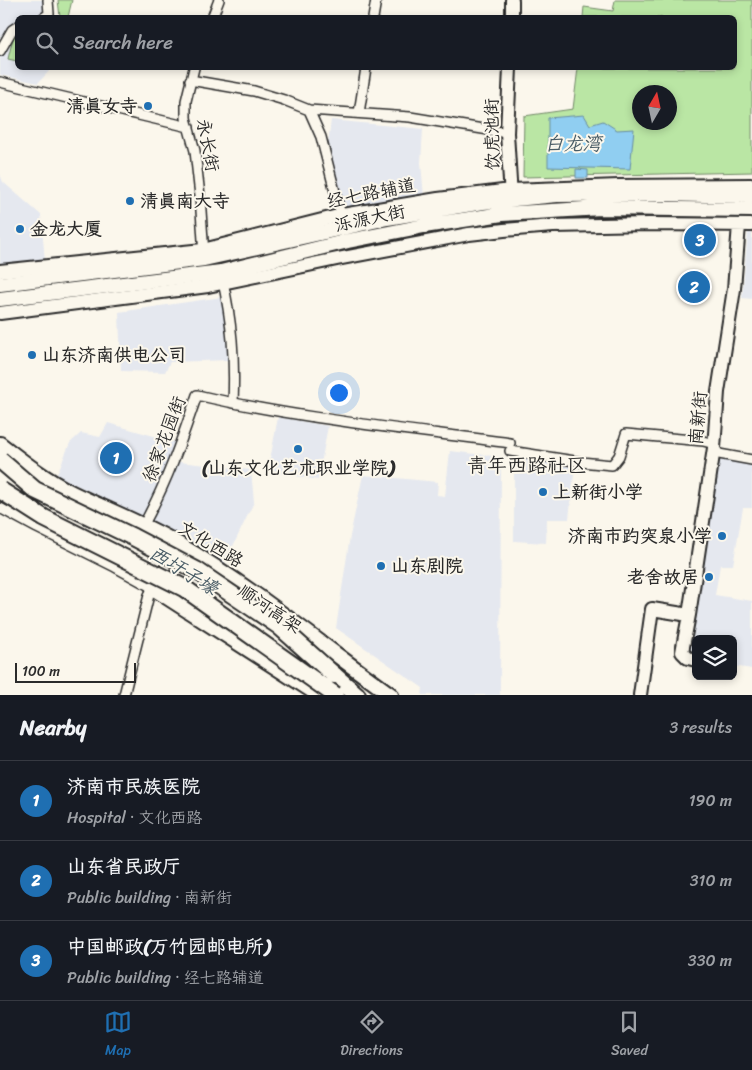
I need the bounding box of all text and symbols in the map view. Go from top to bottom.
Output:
search box [15,15,737,70]
text: Search here [73,26,173,59]
icon: search [33,29,61,57]
north arrow [632,85,677,130]
place label: 清真女寺 [66,90,138,122]
street label: 饮虎池街 [475,98,509,170]
marker: 清真女寺 [142,100,154,112]
street label: 永长街 [187,115,229,175]
water label: 白龙湾 [544,127,604,160]
street label: 经七路辅道 [324,169,418,217]
place label: 清真南大寺 [140,185,230,217]
marker: 清真南大寺 [124,195,136,207]
street label: 泺源大街 [331,195,409,241]
place label: 金龙大厦 [30,213,102,245]
pin: 3 [684,221,716,259]
marker: 金龙大厦 [14,223,26,235]
pin: 2 [678,268,710,306]
place label: 山东济南供电公司 [42,339,186,371]
marker: 山东济南供电公司 [26,349,38,361]
your location [326,380,352,406]
street label: 南新街 [680,390,716,446]
street label: 徐家花园街 [133,391,195,487]
pin: 1 [100,439,132,477]
marker: (山东文化艺术职业学院) [292,443,304,455]
district label: 青年西路社区 [467,448,587,483]
place label: (山东文化艺术职业学院) [202,452,396,484]
place label: 上新街小学 [553,476,643,508]
marker: 上新街小学 [537,486,549,498]
street label: 文化西路 [172,512,250,576]
place label: 济南市趵突泉小学 [568,520,712,552]
marker: 济南市趵突泉小学 [716,530,728,542]
water label: 西圩子壕 [143,537,227,605]
place label: 山东剧院 [391,550,463,582]
marker: 山东剧院 [375,560,387,572]
place label: 老舍故居 [627,561,699,593]
marker: 老舍故居 [703,571,715,583]
street label: 顺河高架 [231,576,309,642]
map controls [692,635,737,680]
button: layers [692,635,737,680]
text: 100 m [22,659,60,684]
scale bar [15,660,136,683]
text: Nearby [20,709,86,747]
text: 3 results [669,713,732,742]
text: 济南市民族医院 [67,770,200,803]
text: 1 [33,786,39,815]
text: 190 m [689,786,732,815]
text: Hospital · 文化西路 [67,803,202,832]
text: 山东省民政厅 [67,850,181,883]
text: 2 [31,866,41,895]
text: 310 m [690,866,732,895]
text: Public building · 南新街 [67,883,232,912]
text: 中国邮政(万竹园邮电所) [67,930,270,963]
text: 3 [32,946,40,975]
text: 330 m [688,946,732,975]
text: Public building · 经七路辅道 [67,963,264,992]
tab: Map [104,1008,132,1063]
tab: Directions [340,1008,403,1063]
tab: Saved [611,1008,648,1063]

